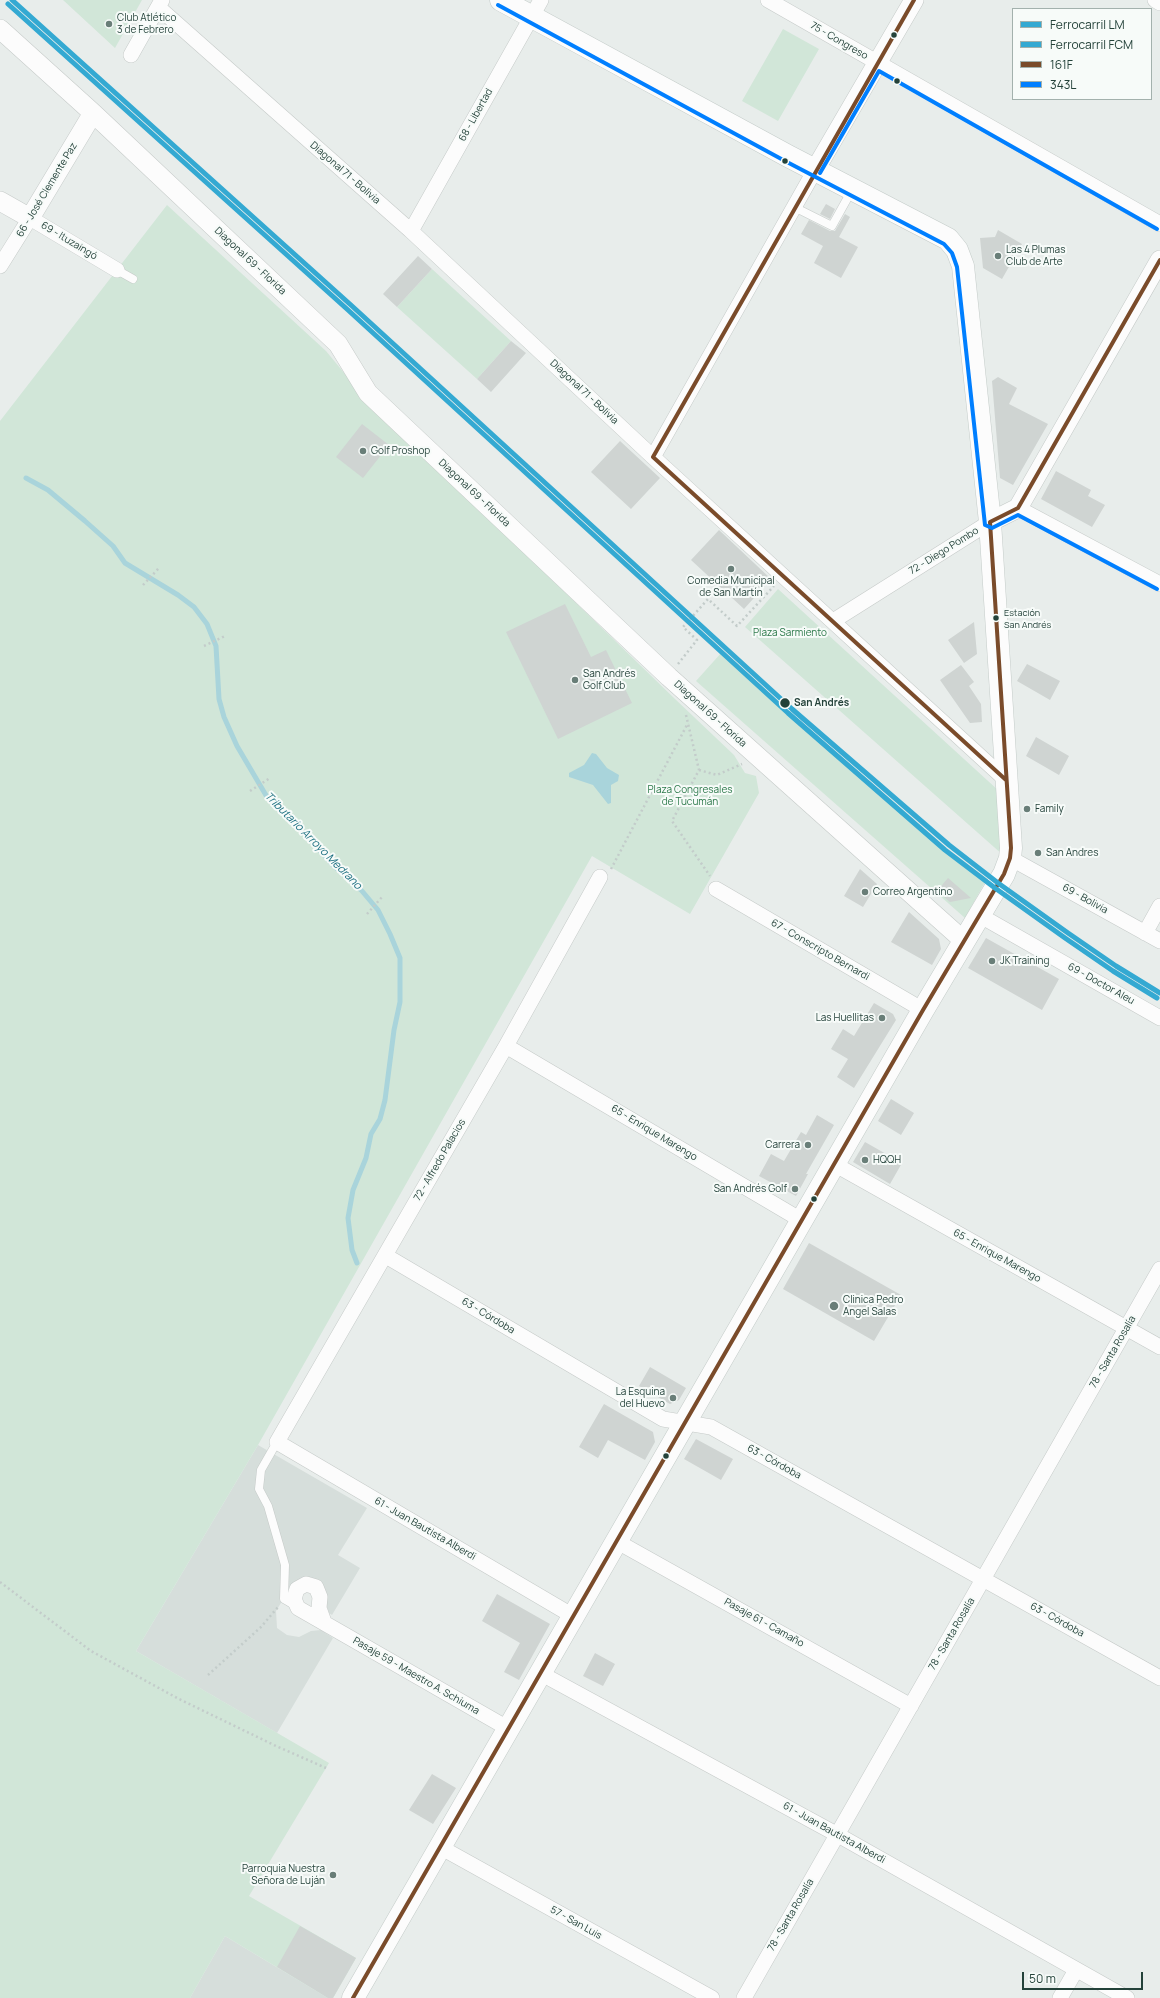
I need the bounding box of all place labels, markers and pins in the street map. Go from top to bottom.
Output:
place label: Club Atlético 3 de Febrero [117,12,176,36]
marker: Club Atlético 3 de Febrero [104,19,114,29]
unlabelled marker [889,30,899,40]
unlabelled marker [892,76,902,86]
unlabelled marker [780,156,790,166]
place label: Las 4 Plumas Club de Arte [1006,244,1065,268]
marker: Las 4 Plumas Club de Arte [993,251,1003,261]
place label: Golf Proshop [371,445,430,457]
marker: Golf Proshop [358,446,368,456]
marker: Comedia Municipal de San Martín [726,564,736,574]
place label: Comedia Municipal de San Martín [687,575,775,598]
place label: Estación San Andrés [1004,608,1051,629]
marker: Estación San Andrés [991,613,1001,623]
place label: San Andrés Golf Club [583,668,636,692]
marker: San Andrés Golf Club [570,675,580,685]
marker: San Andrés [778,696,792,710]
place label: San Andrés [794,697,849,709]
place label: Family [1035,803,1064,815]
marker: Family [1022,804,1032,814]
place label: San Andres [1046,847,1098,859]
marker: San Andres [1033,848,1043,858]
place label: Correo Argentino [873,886,952,898]
marker: Correo Argentino [860,887,870,897]
place label: JK Training [1000,955,1049,967]
marker: JK Training [987,956,997,966]
place label: Las Huellitas [816,1012,874,1024]
marker: Las Huellitas [877,1013,887,1023]
place label: Carrera [765,1139,800,1151]
marker: Carrera [803,1140,813,1150]
place label: HQQH [873,1154,901,1166]
marker: HQQH [860,1155,870,1165]
place label: San Andrés Golf [714,1183,787,1195]
marker: San Andrés Golf [790,1184,800,1194]
unlabelled marker [809,1194,819,1204]
place label: Clinica Pedro Angel Salas [843,1294,903,1318]
marker: Clinica Pedro Angel Salas [828,1300,840,1312]
place label: La Esquina del Huevo [616,1386,665,1410]
marker: La Esquina del Huevo [668,1393,678,1403]
unlabelled marker [661,1451,671,1461]
place label: Parroquia Nuestra Señora de Luján [242,1863,325,1886]
marker: Parroquia Nuestra Señora de Luján [328,1870,338,1880]

